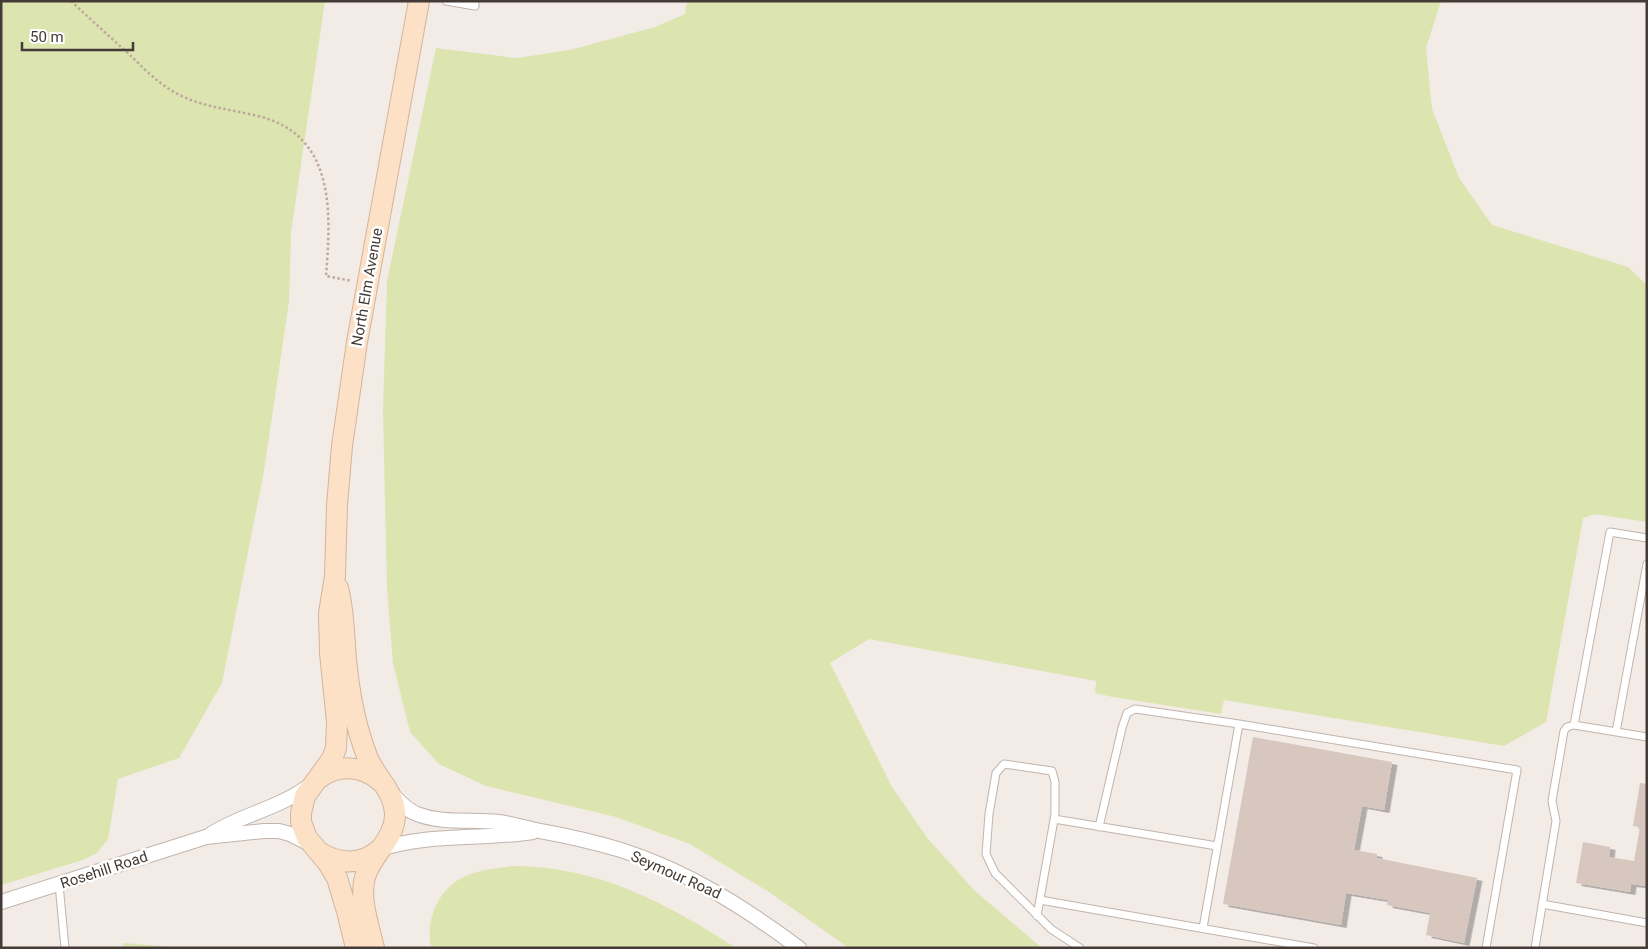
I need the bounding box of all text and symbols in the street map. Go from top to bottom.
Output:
scale bar [22,20,134,52]
text: 50 m [30,28,64,46]
street label: North Elm Avenue [348,226,386,348]
street label: Rosehill Road [58,847,150,893]
street label: Seymour Road [628,847,724,903]

